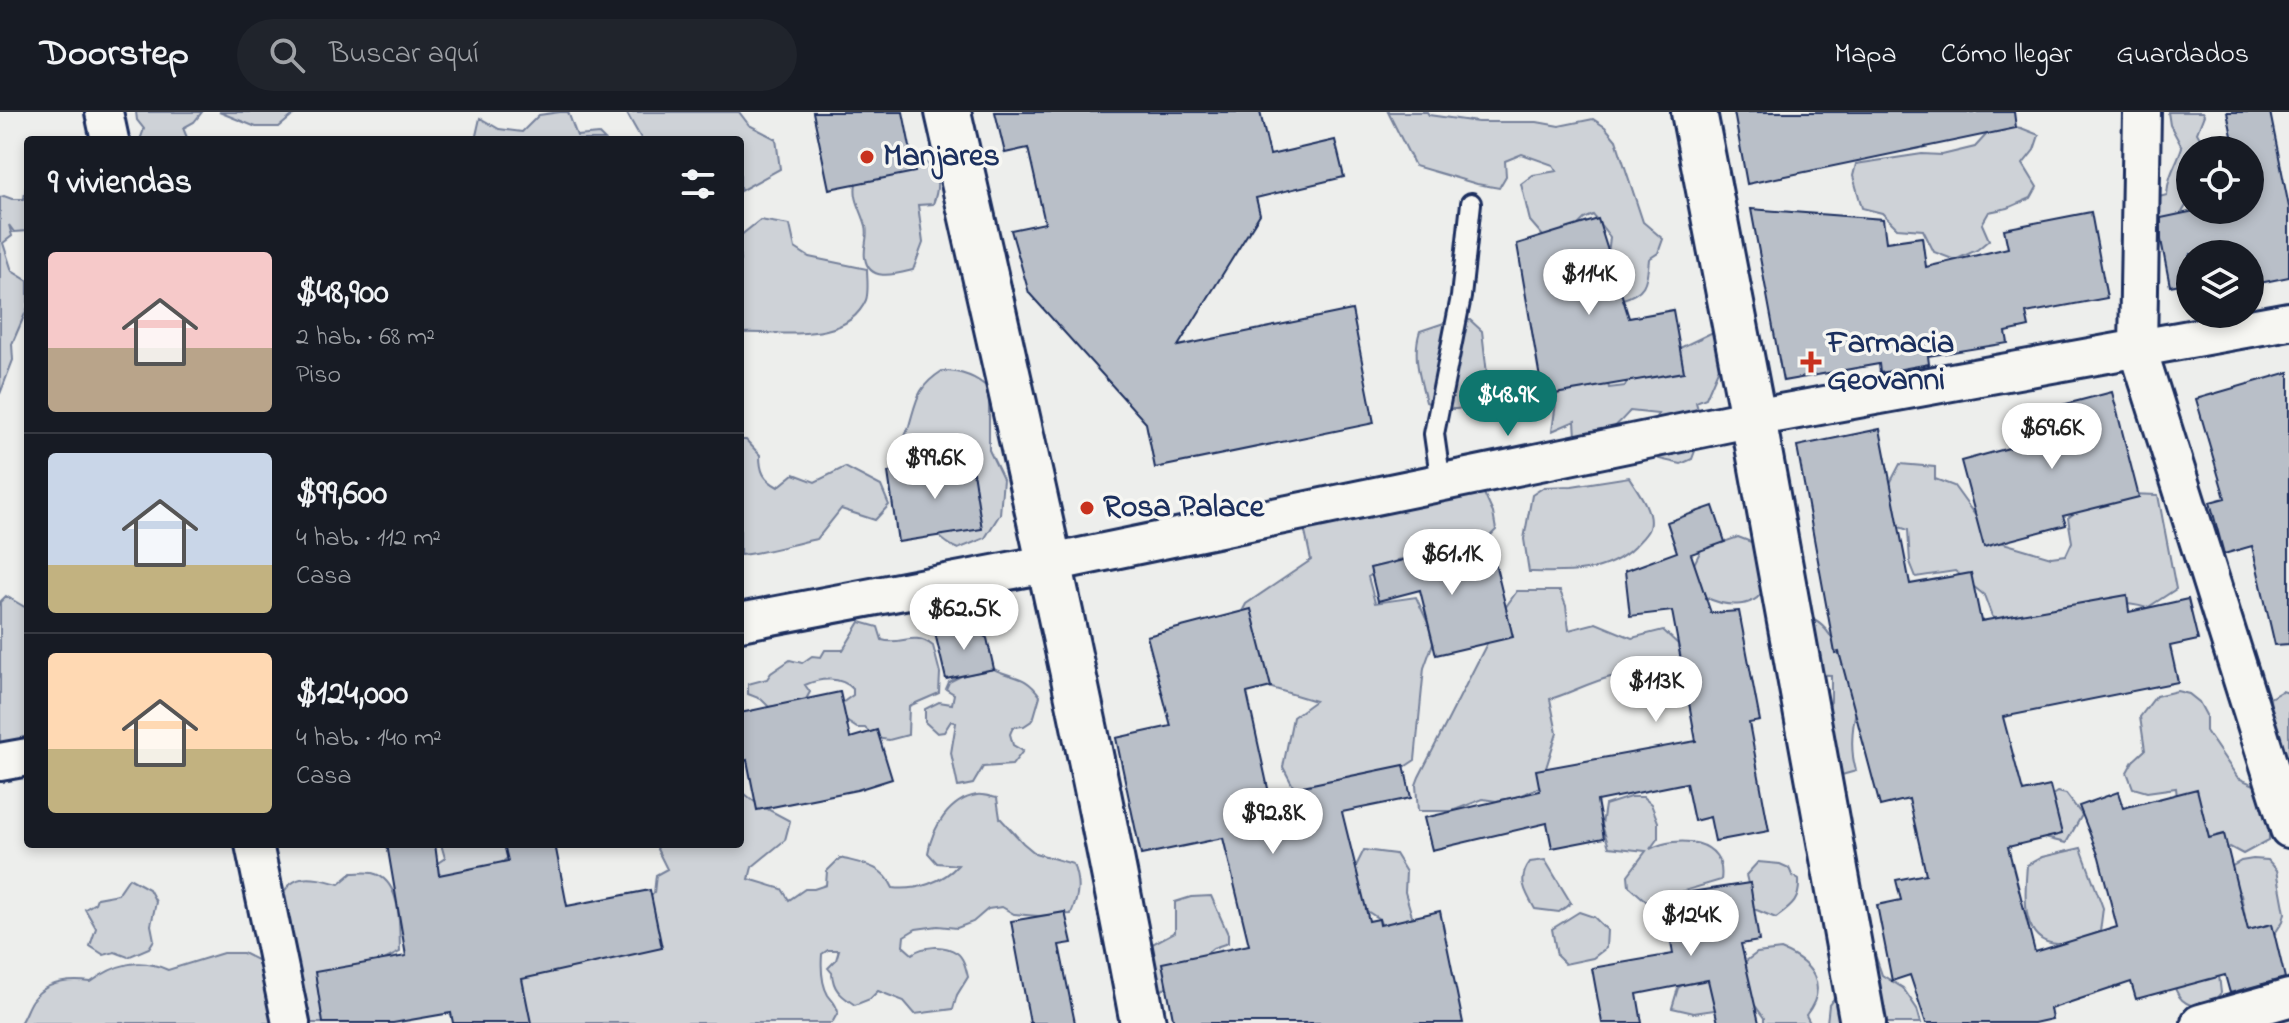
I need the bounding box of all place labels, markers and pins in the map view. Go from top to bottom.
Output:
place label: Manjares [883,134,1000,181]
marker: Manjares [858,148,876,166]
pin: $114K [1533,249,1645,317]
place label: Farmacia Geovanni [1825,321,1954,405]
marker: Farmacia Geovanni [1802,353,1820,371]
pin: $48.9K [1443,370,1573,438]
pin: $69.6K [1987,403,2117,471]
pin: $99.6K [870,433,1000,501]
place label: Rosa Palace [1103,485,1266,532]
marker: Rosa Palace [1078,499,1096,517]
pin: $61.1K [1387,529,1517,597]
pin: $62.5K [899,584,1029,652]
pin: $113K [1600,656,1712,724]
pin: $92.8K [1208,788,1338,856]
pin: $124K [1635,890,1747,958]

